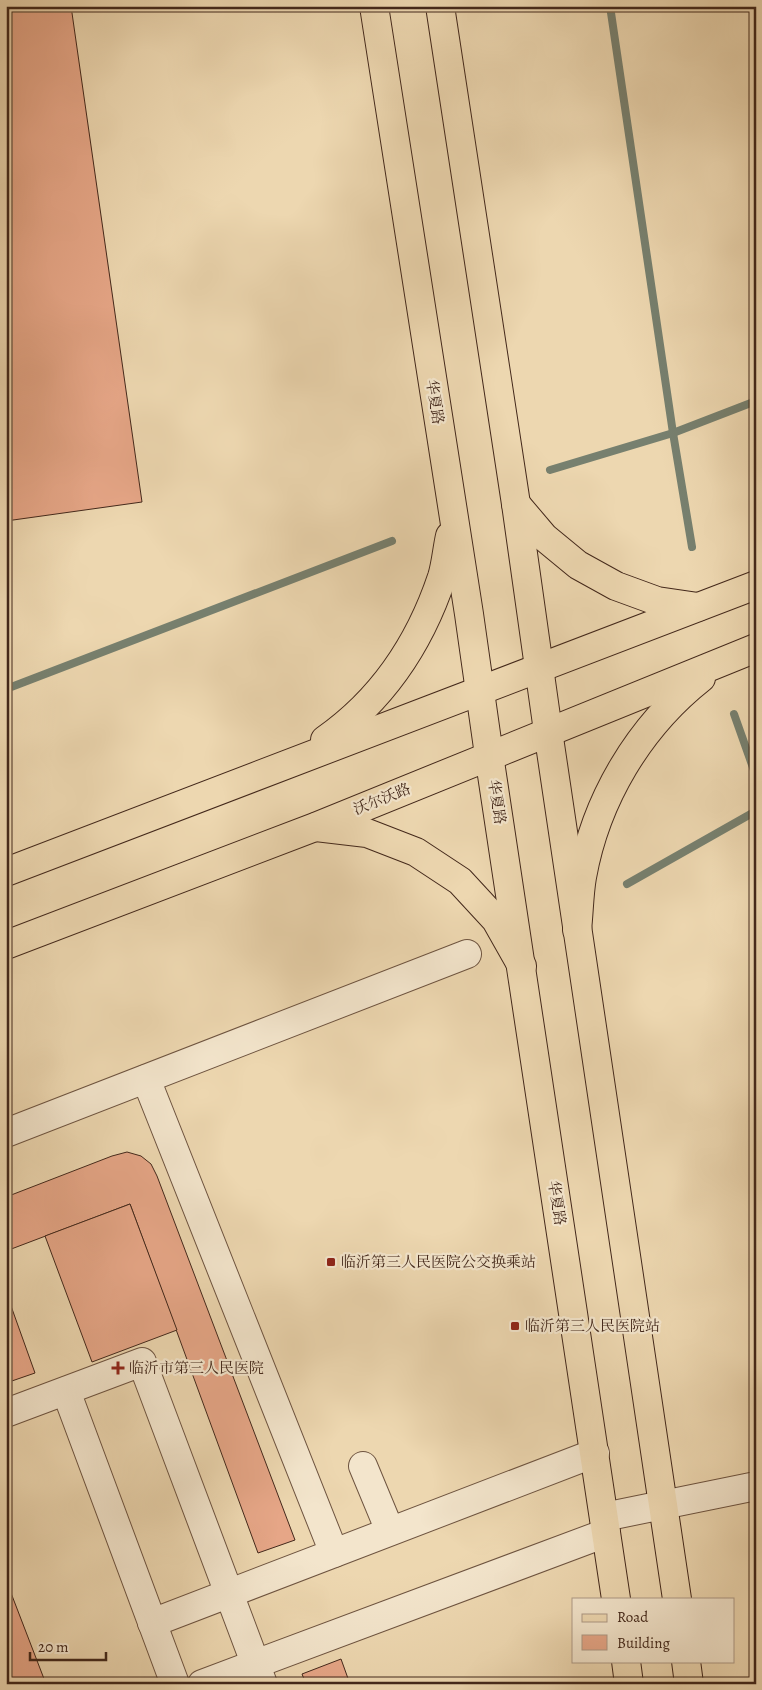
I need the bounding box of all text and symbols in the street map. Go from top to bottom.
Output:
street label: 华夏路 [422,378,448,426]
street label: 沃尔沃路 [350,778,414,820]
street label: 华夏路 [484,778,510,826]
street label: 华夏路 [544,1179,570,1227]
place label: 临沂第三人民医院公交换乘站 [341,1252,536,1272]
marker: 临沂第三人民医院公交换乘站 [325,1256,337,1268]
place label: 临沂第三人民医院站 [525,1316,660,1336]
marker: 临沂第三人民医院站 [509,1320,521,1332]
place label: 临沂市第三人民医院 [129,1358,264,1378]
marker: 临沂市第三人民医院 [111,1361,125,1375]
legend [572,1598,734,1662]
text: Road [617,1607,649,1627]
scale bar [30,1630,106,1662]
text: Building [617,1633,670,1653]
text: 20 m [38,1637,69,1657]

